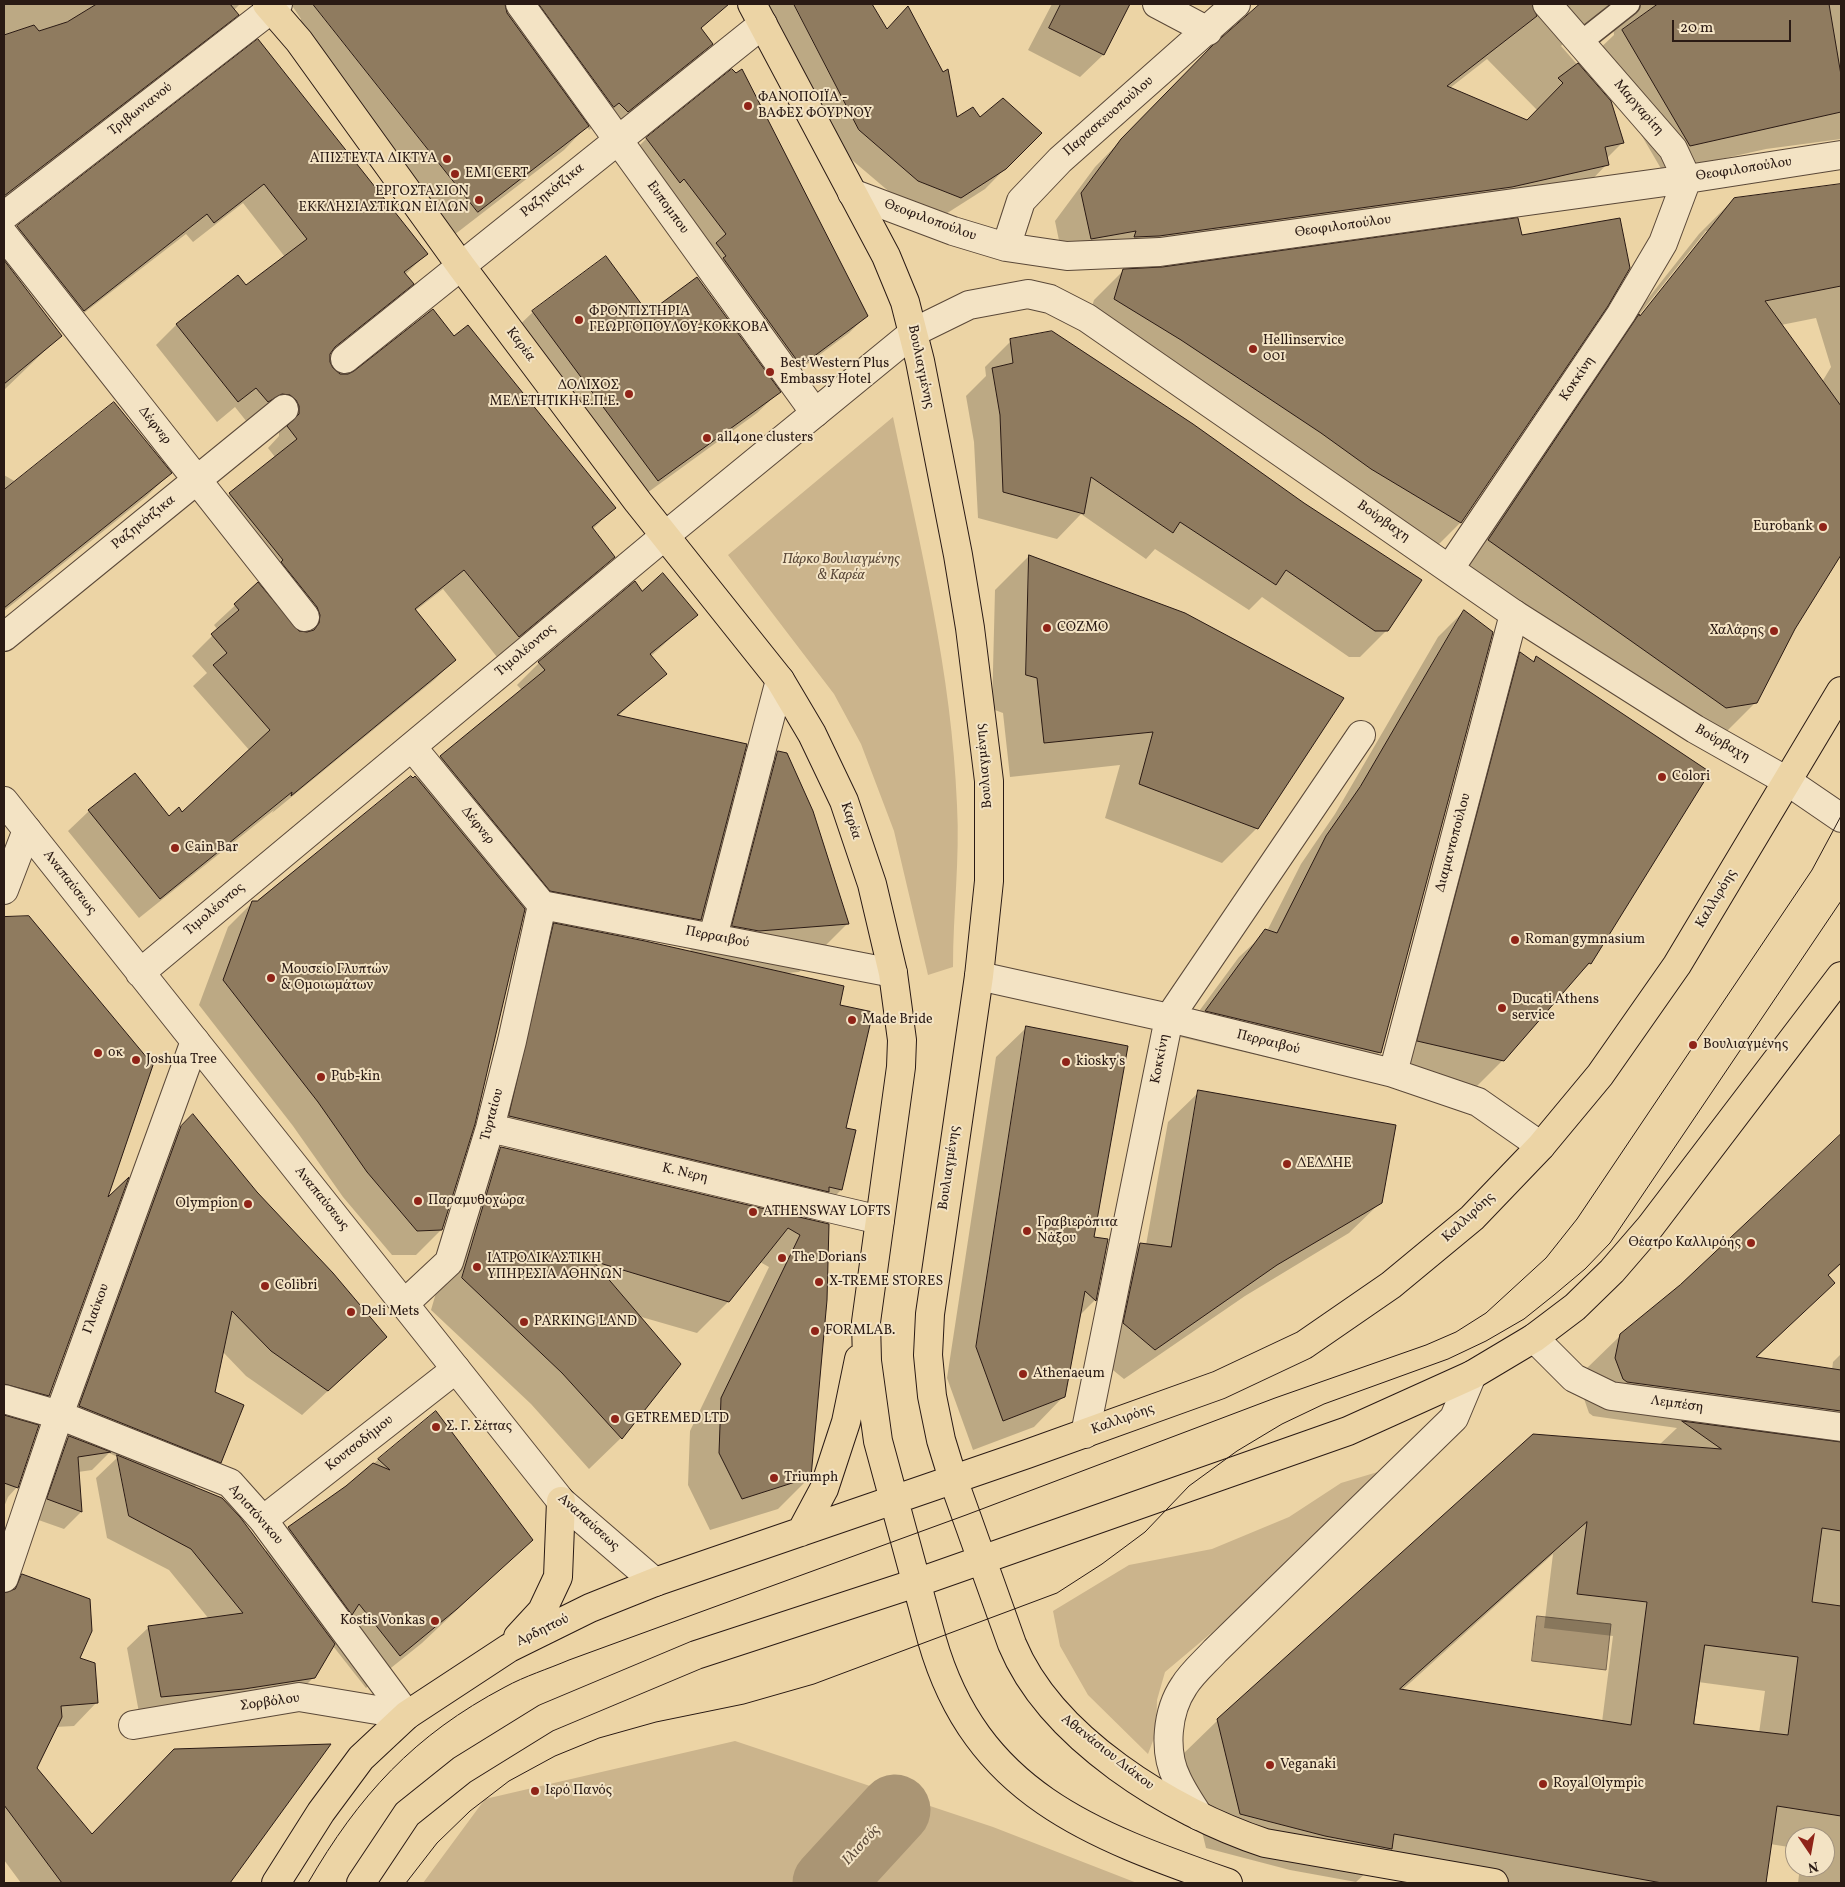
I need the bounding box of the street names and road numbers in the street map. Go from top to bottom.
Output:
street label: Παρασκευοπούλου [1061,73,1157,161]
street label: Μαργαρίτη [1609,77,1667,139]
street label: Τριβωνιανού [106,80,176,140]
street label: Θεοφιλοπούλου [1695,154,1793,186]
street label: Ραζηκότζικα [518,160,588,222]
street label: Ευπομπου [642,178,692,238]
street label: Θεοφιλοπούλου [882,197,978,245]
street label: Θεοφιλοπούλου [1294,212,1392,242]
street label: Βουλιαγμένης [903,324,937,410]
street label: Καρέα [502,325,538,365]
street label: Κοκκίνη [1557,353,1599,405]
street label: Δέφνερ [134,403,174,449]
street label: Ραζηκότζικα [109,492,179,554]
street label: Βούρβαχη [1353,498,1413,546]
street label: Τιμολέοντος [492,621,560,681]
street label: Βούρβαχη [1691,721,1753,767]
street label: Βουλιαγμένης [973,723,997,809]
street label: Διαμαντοπούλου [1433,792,1475,894]
street label: Καρέα [836,800,864,842]
street label: Δέφνερ [457,804,497,848]
street label: Αναπαύσεως [39,847,99,919]
street label: Καλλιρόης [1693,867,1741,931]
street label: Τιμολέοντος [181,880,249,940]
street label: Περραιβού [684,924,750,952]
street label: Περραιβού [1235,1027,1301,1059]
street label: Κοκκίνη [1148,1033,1174,1085]
street label: Τυρταίου [478,1087,508,1143]
street label: Βουλιαγμένης [936,1125,964,1211]
street label: Κ. Νερη [660,1161,710,1187]
street label: Αναπαύσεως [290,1164,352,1234]
street label: Καλλιρόης [1439,1189,1499,1247]
street label: Γλαύκου [80,1282,114,1336]
street label: Λεμπέση [1650,1393,1704,1417]
street label: Καλλιρόης [1089,1401,1157,1439]
street label: Κουτσοδήμου [323,1412,397,1476]
street label: Αριστόνικου [224,1481,286,1549]
street label: Αναπαύσεως [554,1491,622,1555]
street label: Αρδηττού [514,1611,572,1651]
street label: Σορβόλου [239,1691,301,1715]
street label: Αθανάσιου Διάκου [1057,1711,1157,1795]

